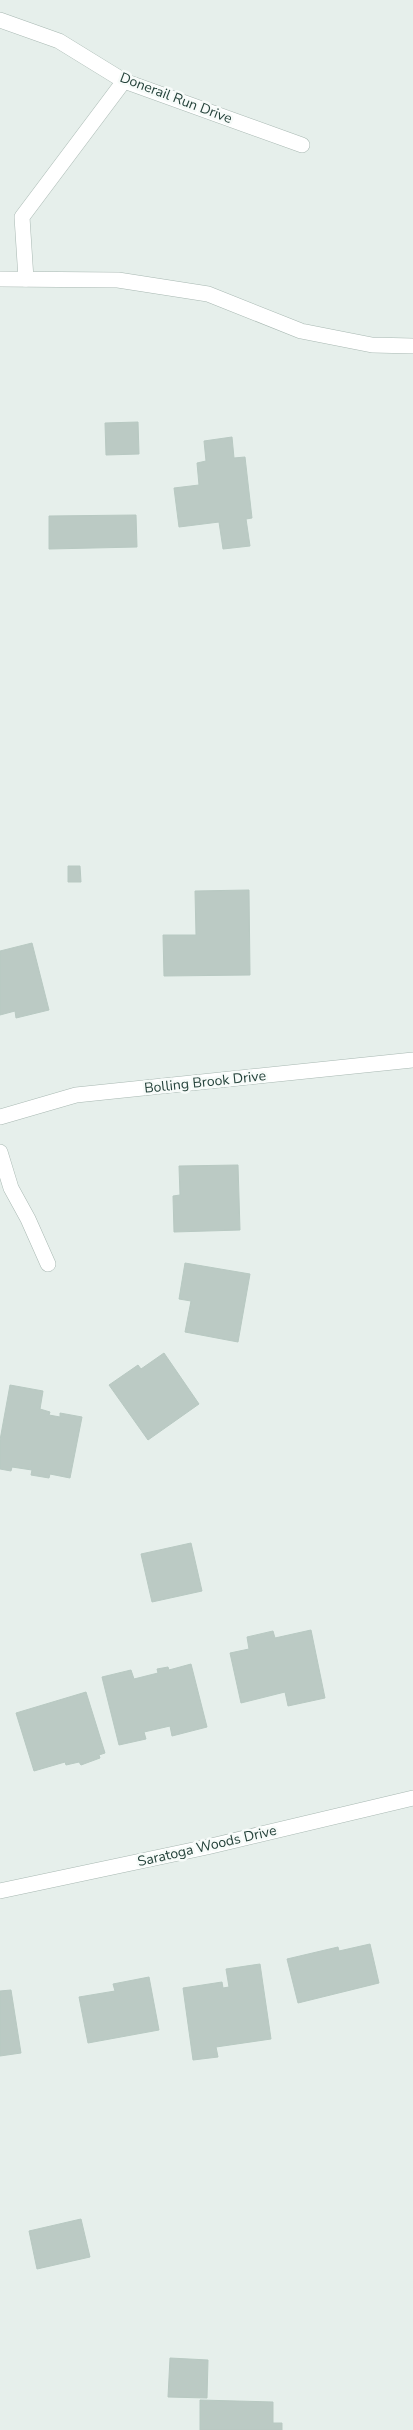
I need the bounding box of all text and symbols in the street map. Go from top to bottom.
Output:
street label: Donerail Run Drive [117,68,235,128]
street label: Bolling Brook Drive [143,1066,267,1098]
street label: Saratoga Woods Drive [136,1821,278,1871]

